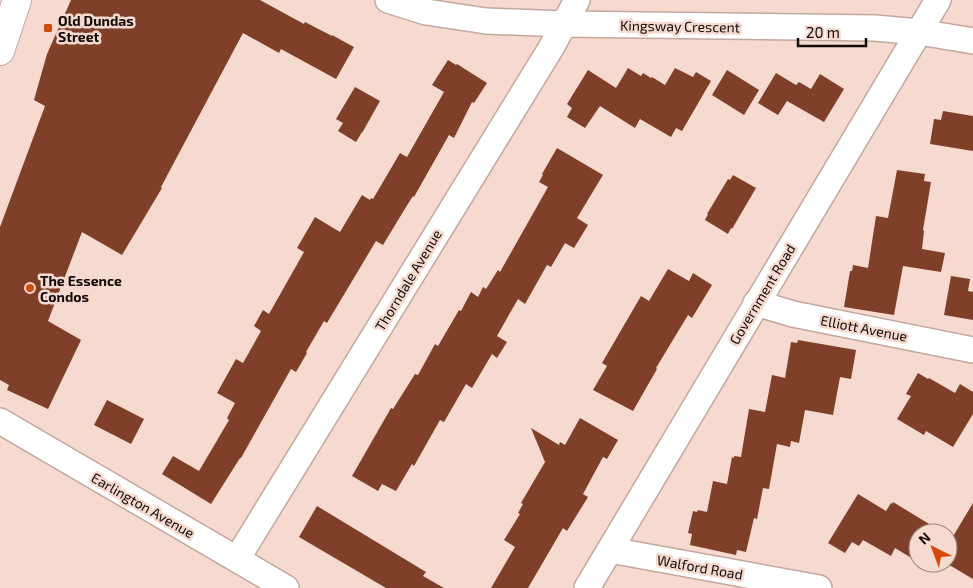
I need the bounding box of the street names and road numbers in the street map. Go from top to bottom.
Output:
street label: Kingsway Crescent [620,16,740,36]
street label: Thorndale Avenue [371,226,445,334]
street label: Government Road [725,241,799,347]
street label: Elliott Avenue [819,311,909,345]
street label: Earlington Avenue [89,469,197,541]
street label: Walford Road [656,551,744,583]

